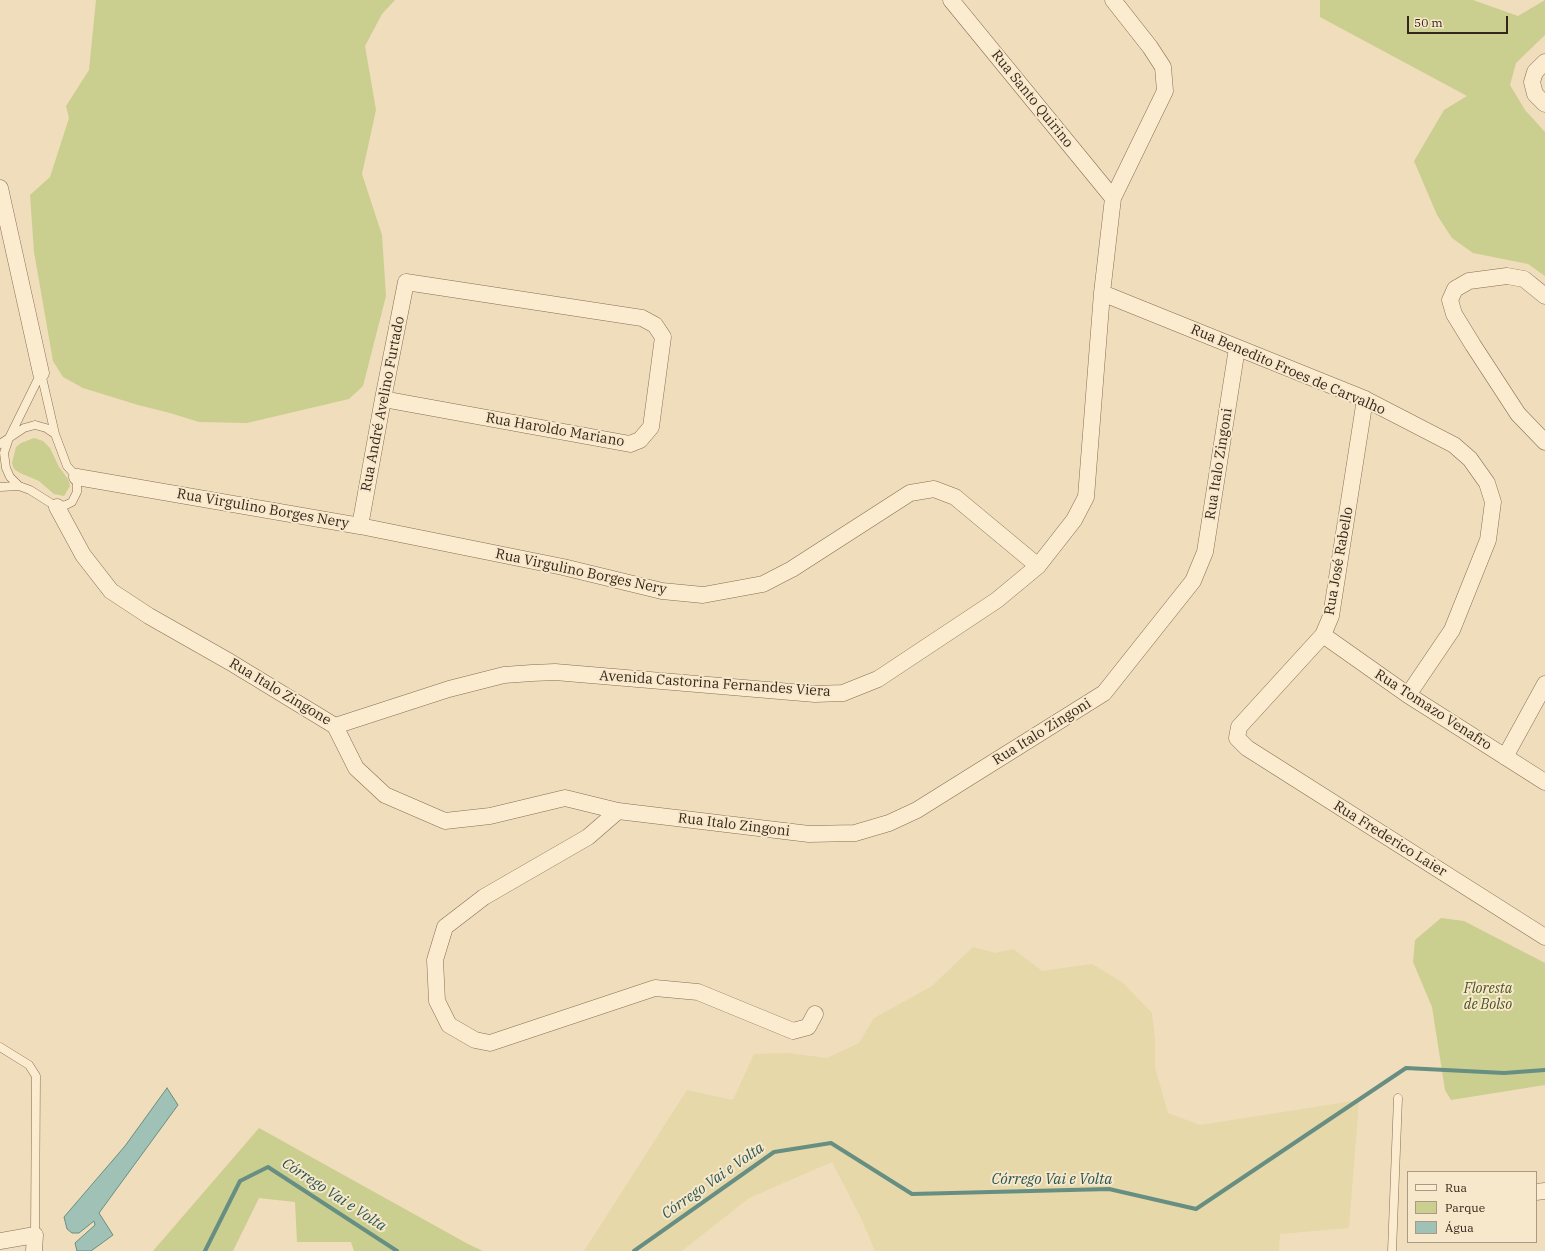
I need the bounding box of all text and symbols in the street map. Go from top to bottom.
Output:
scale bar [1409,8,1510,34]
text: 50 m [1414,15,1443,30]
street label: Rua Santo Quirino [988,47,1076,151]
street label: Rua André Avelino Furtado [358,315,408,493]
street label: Rua Benedito Froes de Carvalho [1188,321,1388,419]
street label: Rua Italo Zingoni [1202,407,1236,521]
street label: Rua Haroldo Mariano [484,410,626,450]
street label: Rua Virgulino Borges Nery [176,486,350,532]
street label: Rua José Rabello [1321,505,1357,617]
street label: Rua Virgulino Borges Nery [494,546,668,598]
street label: Rua Italo Zingone [226,655,334,729]
street label: Rua Tomazo Venafro [1371,666,1495,754]
street label: Avenida Castorina Fernandes Viera [599,668,831,700]
street label: Rua Italo Zingoni [990,695,1094,769]
street label: Rua Frederico Laier [1330,797,1450,881]
street label: Rua Italo Zingoni [677,810,791,840]
park label: Floresta de Bolso [1464,981,1512,1014]
water label: Córrego Vai e Volta [658,1139,768,1223]
water label: Córrego Vai e Volta [278,1155,390,1235]
water label: Córrego Vai e Volta [992,1171,1112,1189]
legend [1407,1171,1537,1243]
text: Rua [1445,1180,1467,1195]
text: Parque [1445,1200,1485,1215]
text: Água [1445,1220,1474,1235]

